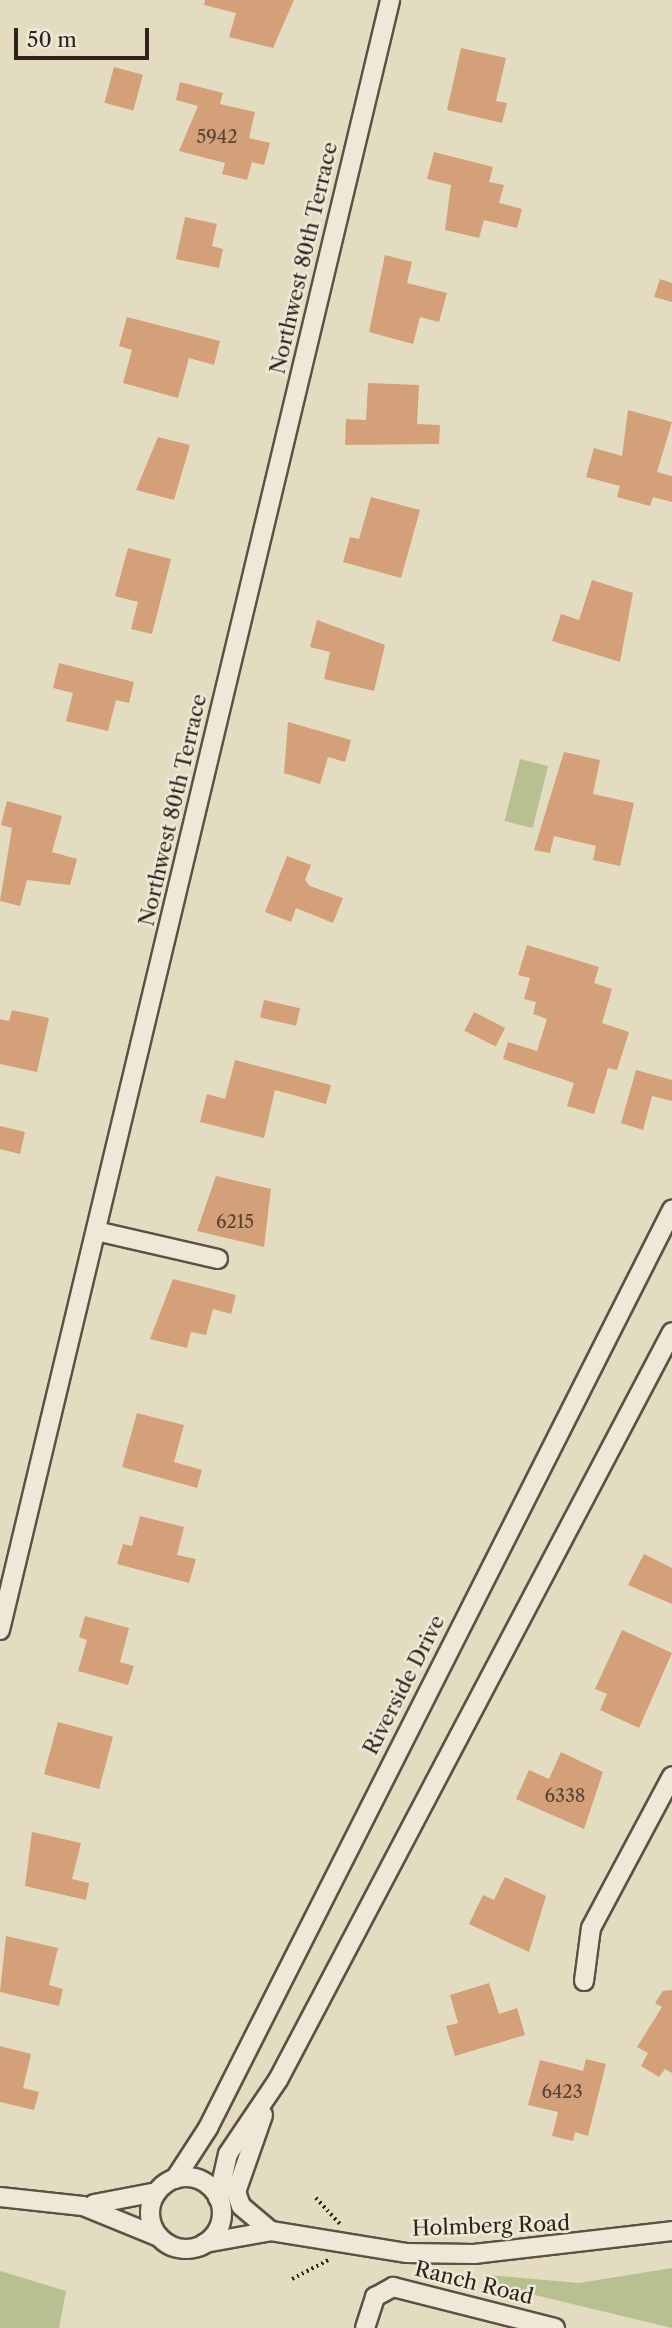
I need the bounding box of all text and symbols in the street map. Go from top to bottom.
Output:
scale bar [18,14,152,58]
text: 50 m [27,27,77,52]
house number: 5942 [196,126,238,148]
street label: Northwest 80th Terrace [265,139,343,377]
street label: Northwest 80th Terrace [134,691,212,929]
house number: 6215 [216,1211,254,1233]
street label: Riverside Drive [358,1611,450,1759]
house number: 6338 [544,1785,586,1807]
house number: 6423 [541,2081,583,2103]
street label: Holmberg Road [412,2211,570,2241]
street label: Ranch Road [412,2256,536,2310]

